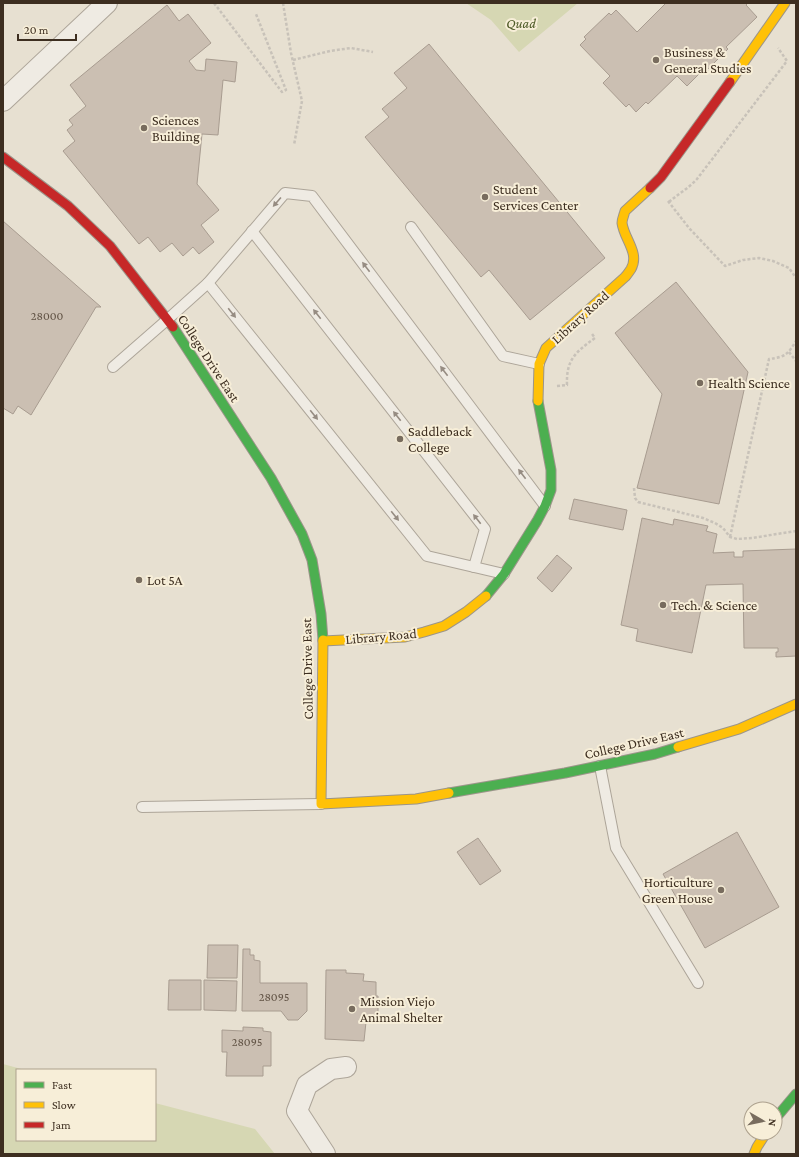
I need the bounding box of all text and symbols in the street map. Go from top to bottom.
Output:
park label: Quad [506,15,536,31]
scale bar [18,16,76,42]
text: 20 m [24,23,49,37]
place label: Business & General Studies [664,44,751,76]
marker: Business & General Studies [651,55,661,65]
place label: Sciences Building [152,112,200,144]
marker: Sciences Building [139,123,149,133]
place label: Student Services Center [493,181,578,213]
marker: Student Services Center [480,192,490,202]
one-way arrow [273,197,282,208]
one-way arrow [361,261,370,272]
street label: Library Road [548,287,612,347]
one-way arrow [228,308,237,319]
one-way arrow [313,308,321,319]
house number: 28000 [31,309,63,323]
street label: College Drive East [175,311,244,405]
one-way arrow [440,365,448,376]
place label: Health Science [708,375,790,391]
marker: Health Science [695,378,705,388]
one-way arrow [309,409,318,420]
one-way arrow [393,411,402,422]
place label: Saddleback College [408,423,472,455]
marker: Saddleback College [395,434,405,444]
one-way arrow [518,469,526,480]
one-way arrow [391,511,400,521]
one-way arrow [473,513,482,524]
place label: Lot 5A [147,572,183,588]
marker: Lot 5A [134,575,144,585]
place label: Tech. & Science [671,597,757,613]
marker: Tech. & Science [658,600,668,610]
street label: College Drive East [298,618,316,720]
street label: Library Road [345,625,418,647]
street label: College Drive East [583,724,686,762]
place label: Horticulture Green House [642,874,713,906]
marker: Horticulture Green House [716,885,726,895]
house number: 28095 [259,990,289,1004]
place label: Mission Viejo Animal Shelter [360,993,443,1025]
marker: Mission Viejo Animal Shelter [347,1004,357,1014]
house number: 28095 [232,1035,262,1049]
legend [16,1069,156,1141]
text: Fast [52,1078,73,1092]
text: Slow [52,1098,76,1112]
north arrow [743,1101,783,1141]
text: Jam [51,1118,71,1132]
text: N [766,1118,779,1128]

